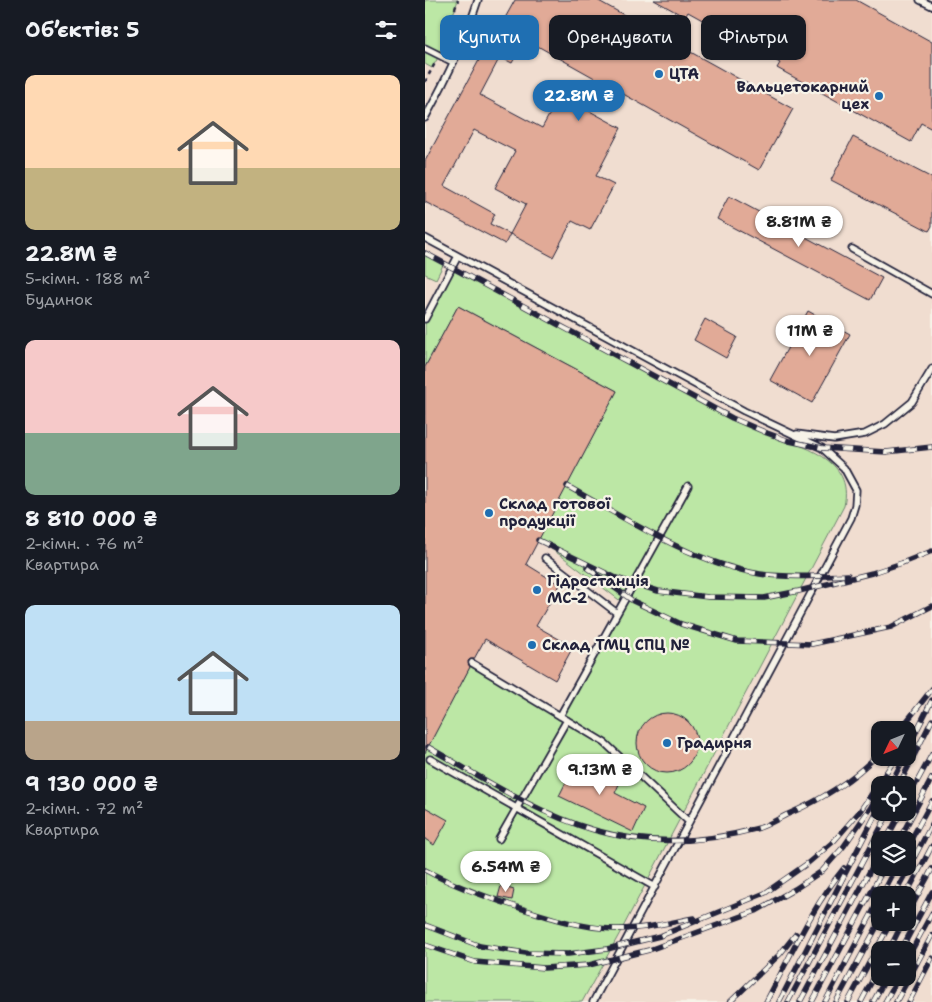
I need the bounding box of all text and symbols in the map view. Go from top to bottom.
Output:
chip: Купити [440,15,539,60]
chip: Орендувати [549,15,691,60]
chip: Фільтри [701,15,806,60]
text: Об’єктів: 5 [25,16,139,44]
icon: filters [372,16,400,44]
place label: ЦТА [669,64,700,84]
marker: ЦТА [653,68,665,80]
place label: Вальцетокарний цех [737,77,870,114]
pin: 22.8M ₴ [533,80,625,122]
text: 22.8M ₴ [544,85,614,106]
marker: Вальцетокарний цех [873,90,885,102]
icon: home [168,108,258,198]
pin: 8.81M ₴ [753,206,845,248]
text: 8.81M ₴ [766,211,832,232]
text: 22.8M ₴ [25,240,117,268]
text: 5-кімн. · 188 m² [25,268,150,289]
text: Будинок [25,289,93,310]
pin: 11M ₴ [775,314,845,357]
text: 11M ₴ [786,320,834,341]
icon: home [168,373,258,463]
place label: Склад готової продукції [499,494,611,531]
text: 8 810 000 ₴ [25,505,158,533]
marker: Склад готової продукції [483,507,495,519]
text: 2-кімн. · 76 m² [25,533,144,554]
text: Квартира [25,554,99,575]
place label: Гідростанція МС-2 [547,571,649,608]
marker: Гідростанція МС-2 [531,584,543,596]
place label: Склад ТМЦ СПЦ № [542,635,689,655]
icon: home [168,638,258,728]
marker: Склад ТМЦ СПЦ № [526,639,538,651]
north arrow [871,721,916,766]
map controls [871,721,916,986]
place label: Градирня [677,733,752,753]
marker: Градирня [661,737,673,749]
pin: 9.13M ₴ [554,754,646,796]
text: 9.13M ₴ [567,759,633,780]
text: 9 130 000 ₴ [25,770,158,798]
button: locate [871,776,916,821]
text: 2-кімн. · 72 m² [25,798,143,819]
text: Квартира [25,819,99,840]
button: layers [871,831,916,876]
pin: 6.54M ₴ [460,850,552,893]
text: 6.54M ₴ [471,856,541,877]
button: + [871,886,916,931]
button: − [871,941,916,986]

